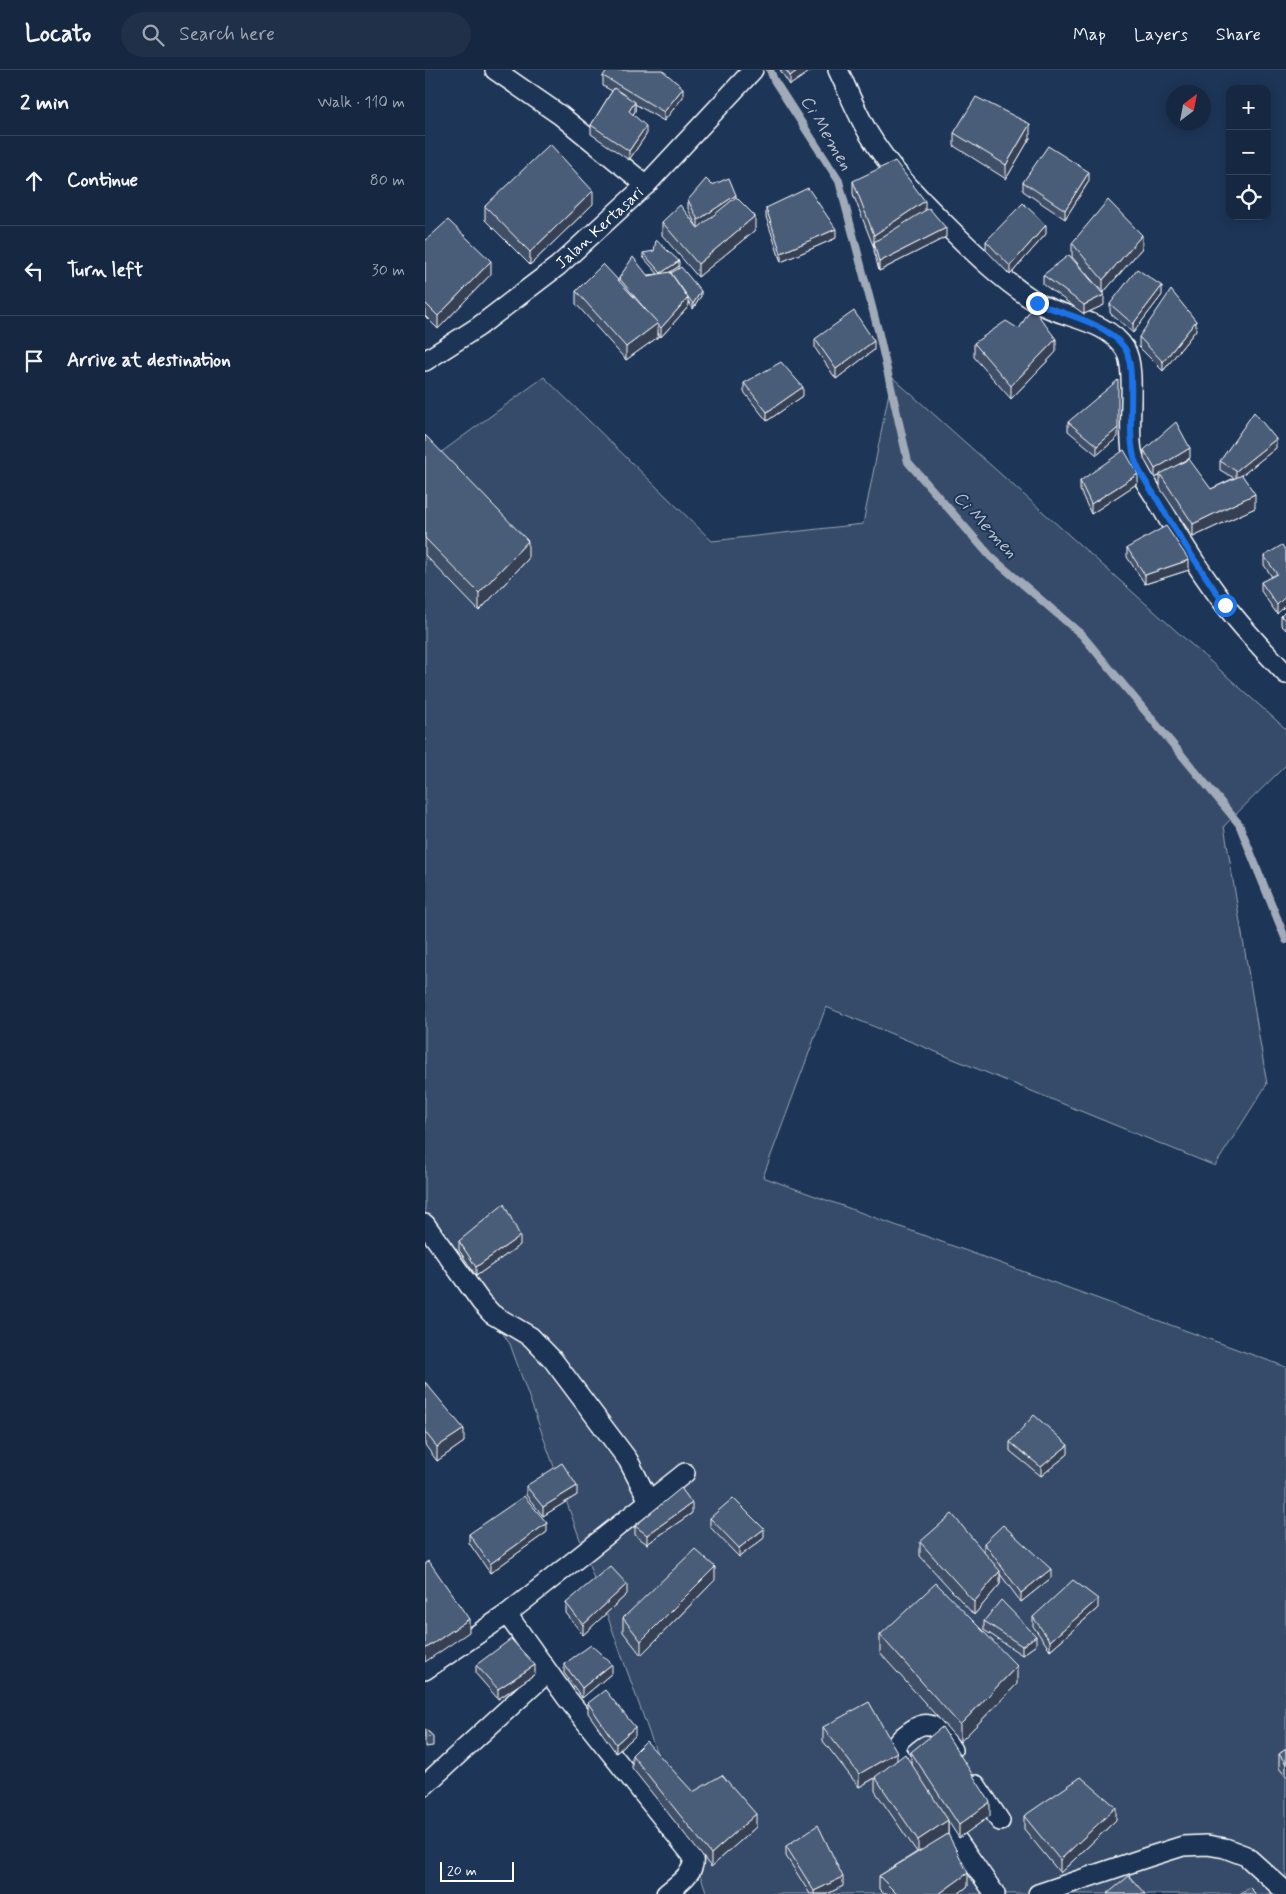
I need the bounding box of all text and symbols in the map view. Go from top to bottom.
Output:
search box [121,12,471,57]
text: Locato [25,19,91,50]
icon: search [139,21,167,49]
text: Search here [179,22,275,47]
text: Map [1073,23,1106,47]
text: Layers [1134,23,1188,47]
text: Share [1216,23,1261,47]
north arrow [1166,85,1211,130]
map controls [1226,85,1271,220]
button: + [1226,85,1271,130]
text: 2 min [20,89,69,117]
water label: Ci Memen [794,91,858,175]
text: Walk · 110 m [317,92,405,113]
button: − [1226,130,1271,175]
icon: ahead [20,167,48,195]
text: Continue [67,168,138,193]
text: 80 m [370,170,405,191]
button: locate [1226,175,1271,220]
street label: Jalan Kertasari [551,182,648,274]
icon: left [20,257,48,285]
text: Turn left [67,258,143,283]
text: 30 m [372,260,405,281]
route end [1026,292,1049,315]
icon: arrive [20,347,48,375]
text: Arrive at destination [67,348,231,373]
water label: Ci Memen [948,486,1022,564]
route start [1214,594,1237,617]
scale bar [440,1859,514,1882]
text: 20 m [447,1862,477,1880]

